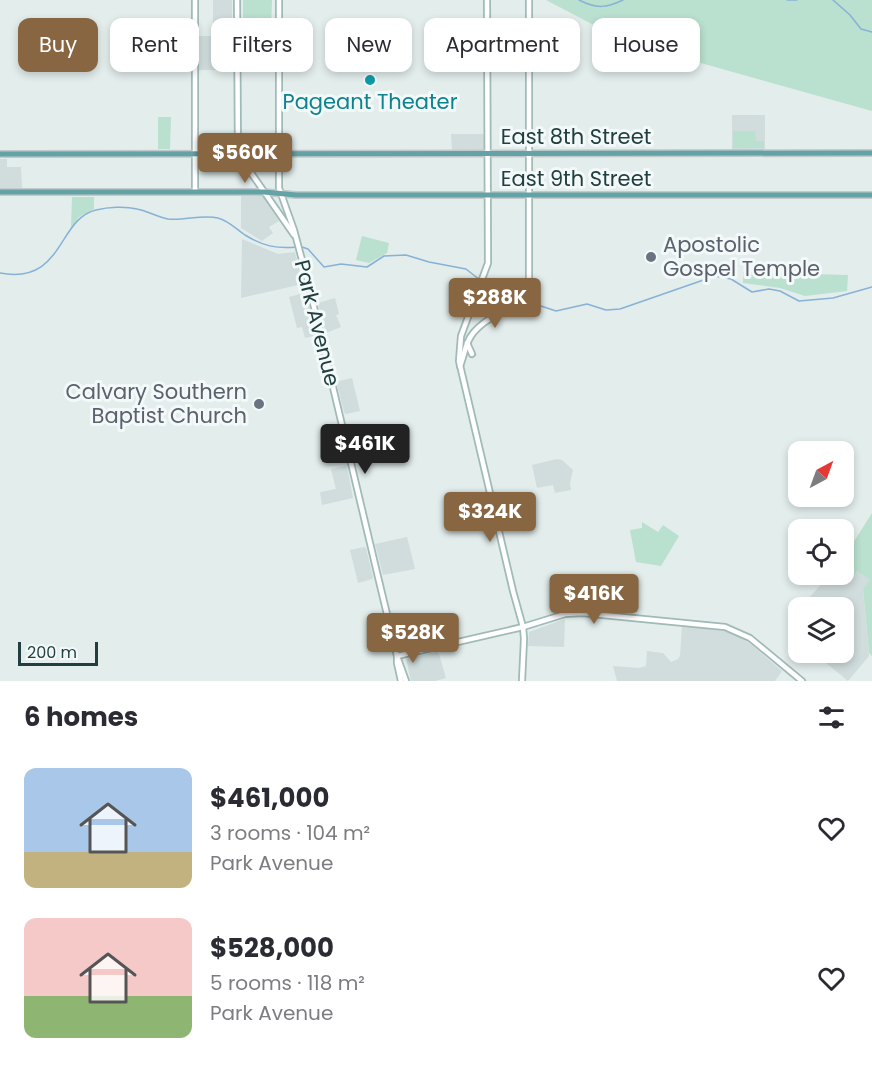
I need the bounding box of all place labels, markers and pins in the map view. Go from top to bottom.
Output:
marker: Pageant Theater [363,73,377,87]
place label: Pageant Theater [283,87,458,116]
pin: $560K [203,133,287,184]
place label: Apostolic Gospel Temple [663,230,820,283]
marker: Apostolic Gospel Temple [644,250,658,264]
pin: $288K [453,278,537,329]
place label: Calvary Southern Baptist Church [66,377,247,430]
marker: Calvary Southern Baptist Church [252,397,266,411]
pin: $461K [323,424,407,475]
pin: $324K [448,492,532,543]
pin: $416K [552,574,636,625]
pin: $528K [371,613,455,664]

